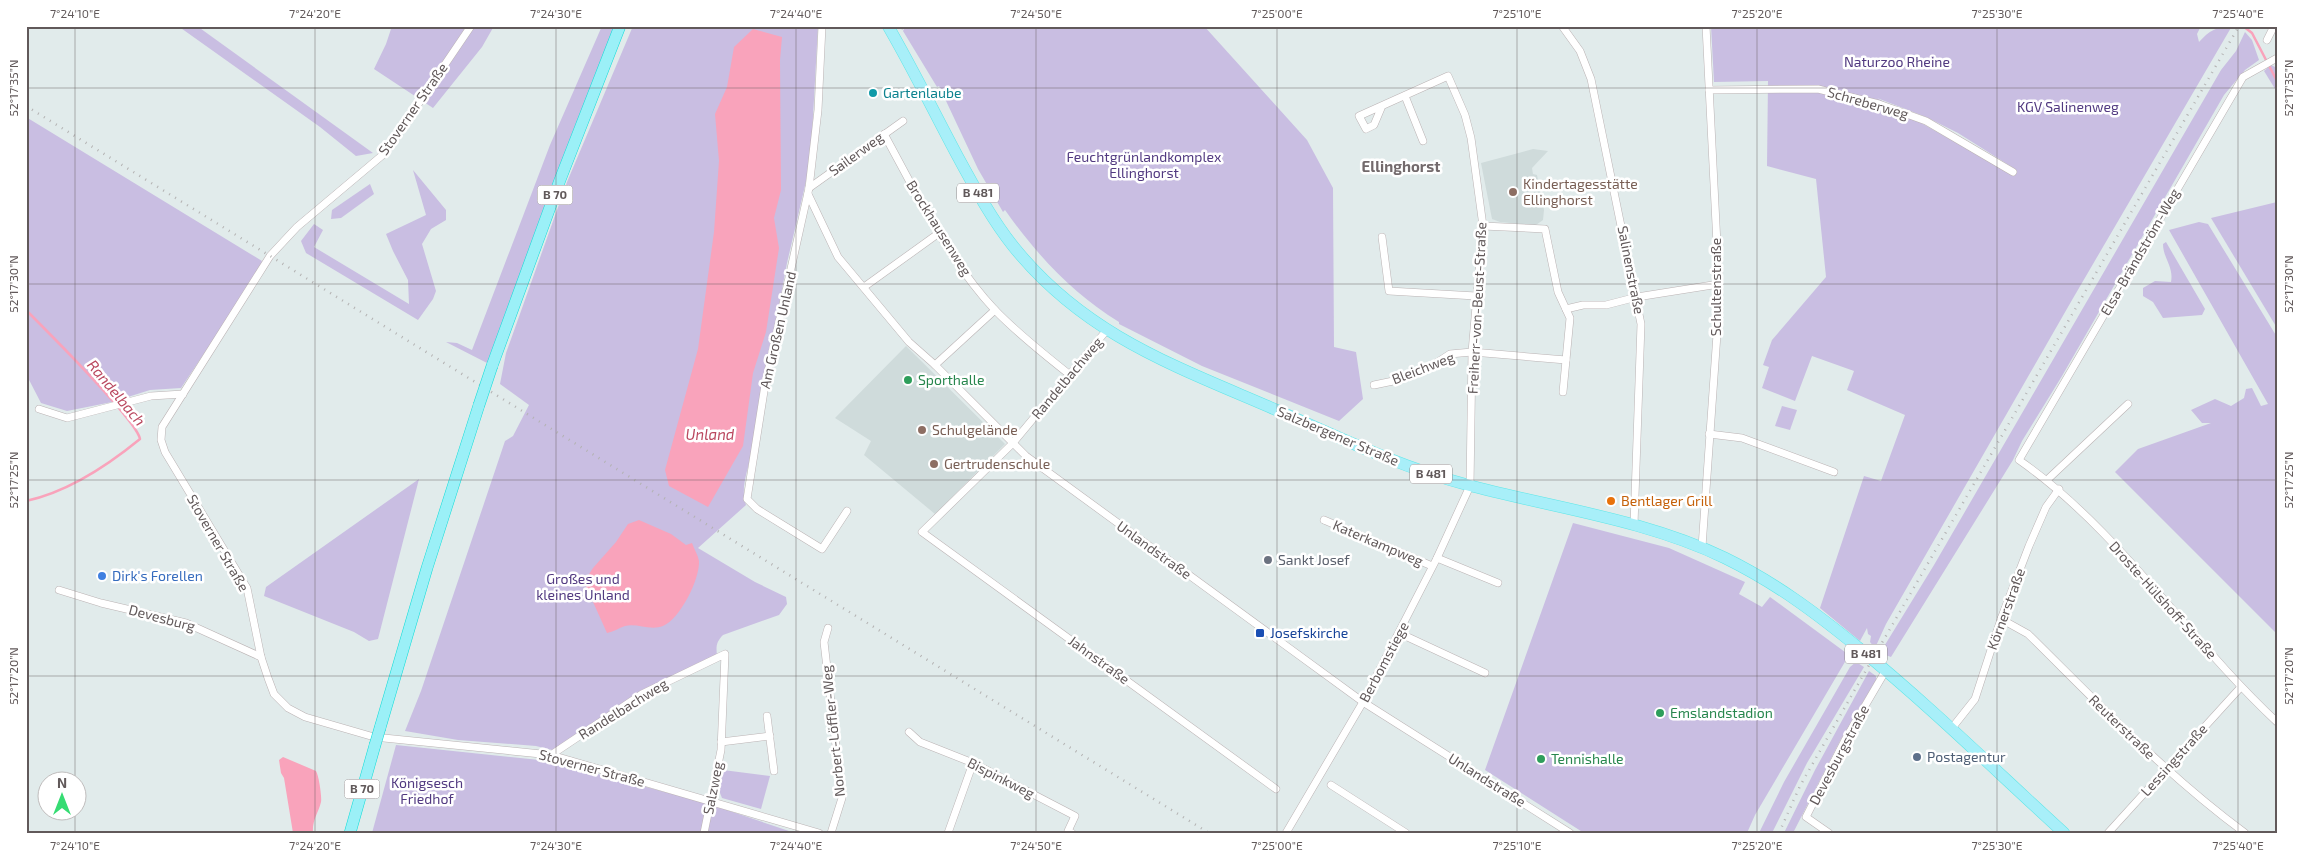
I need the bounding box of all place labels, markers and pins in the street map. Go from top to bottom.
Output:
place label: Gartenlaube [883,84,961,101]
marker: Gartenlaube [867,87,879,99]
place label: Kindertagesstätte Ellinghorst [1523,175,1638,208]
marker: Kindertagesstätte Ellinghorst [1507,186,1519,198]
place label: Sporthalle [918,371,985,388]
marker: Sporthalle [902,374,914,386]
place label: Schulgelände [932,421,1018,438]
marker: Schulgelände [916,424,928,436]
place label: Gertrudenschule [944,455,1050,472]
marker: Gertrudenschule [928,458,940,470]
place label: Bentlager Grill [1621,492,1713,509]
marker: Bentlager Grill [1605,495,1617,507]
place label: Sankt Josef [1278,551,1350,568]
marker: Sankt Josef [1262,554,1274,566]
place label: Dirk's Forellen [112,567,203,584]
marker: Dirk's Forellen [96,570,108,582]
place label: Josefskirche [1270,624,1348,641]
marker: Josefskirche [1254,627,1266,639]
place label: Emslandstadion [1670,704,1773,721]
marker: Emslandstadion [1654,707,1666,719]
place label: Postagentur [1927,748,2006,765]
place label: Tennishalle [1551,750,1624,767]
marker: Postagentur [1911,751,1923,763]
marker: Tennishalle [1535,753,1547,765]

